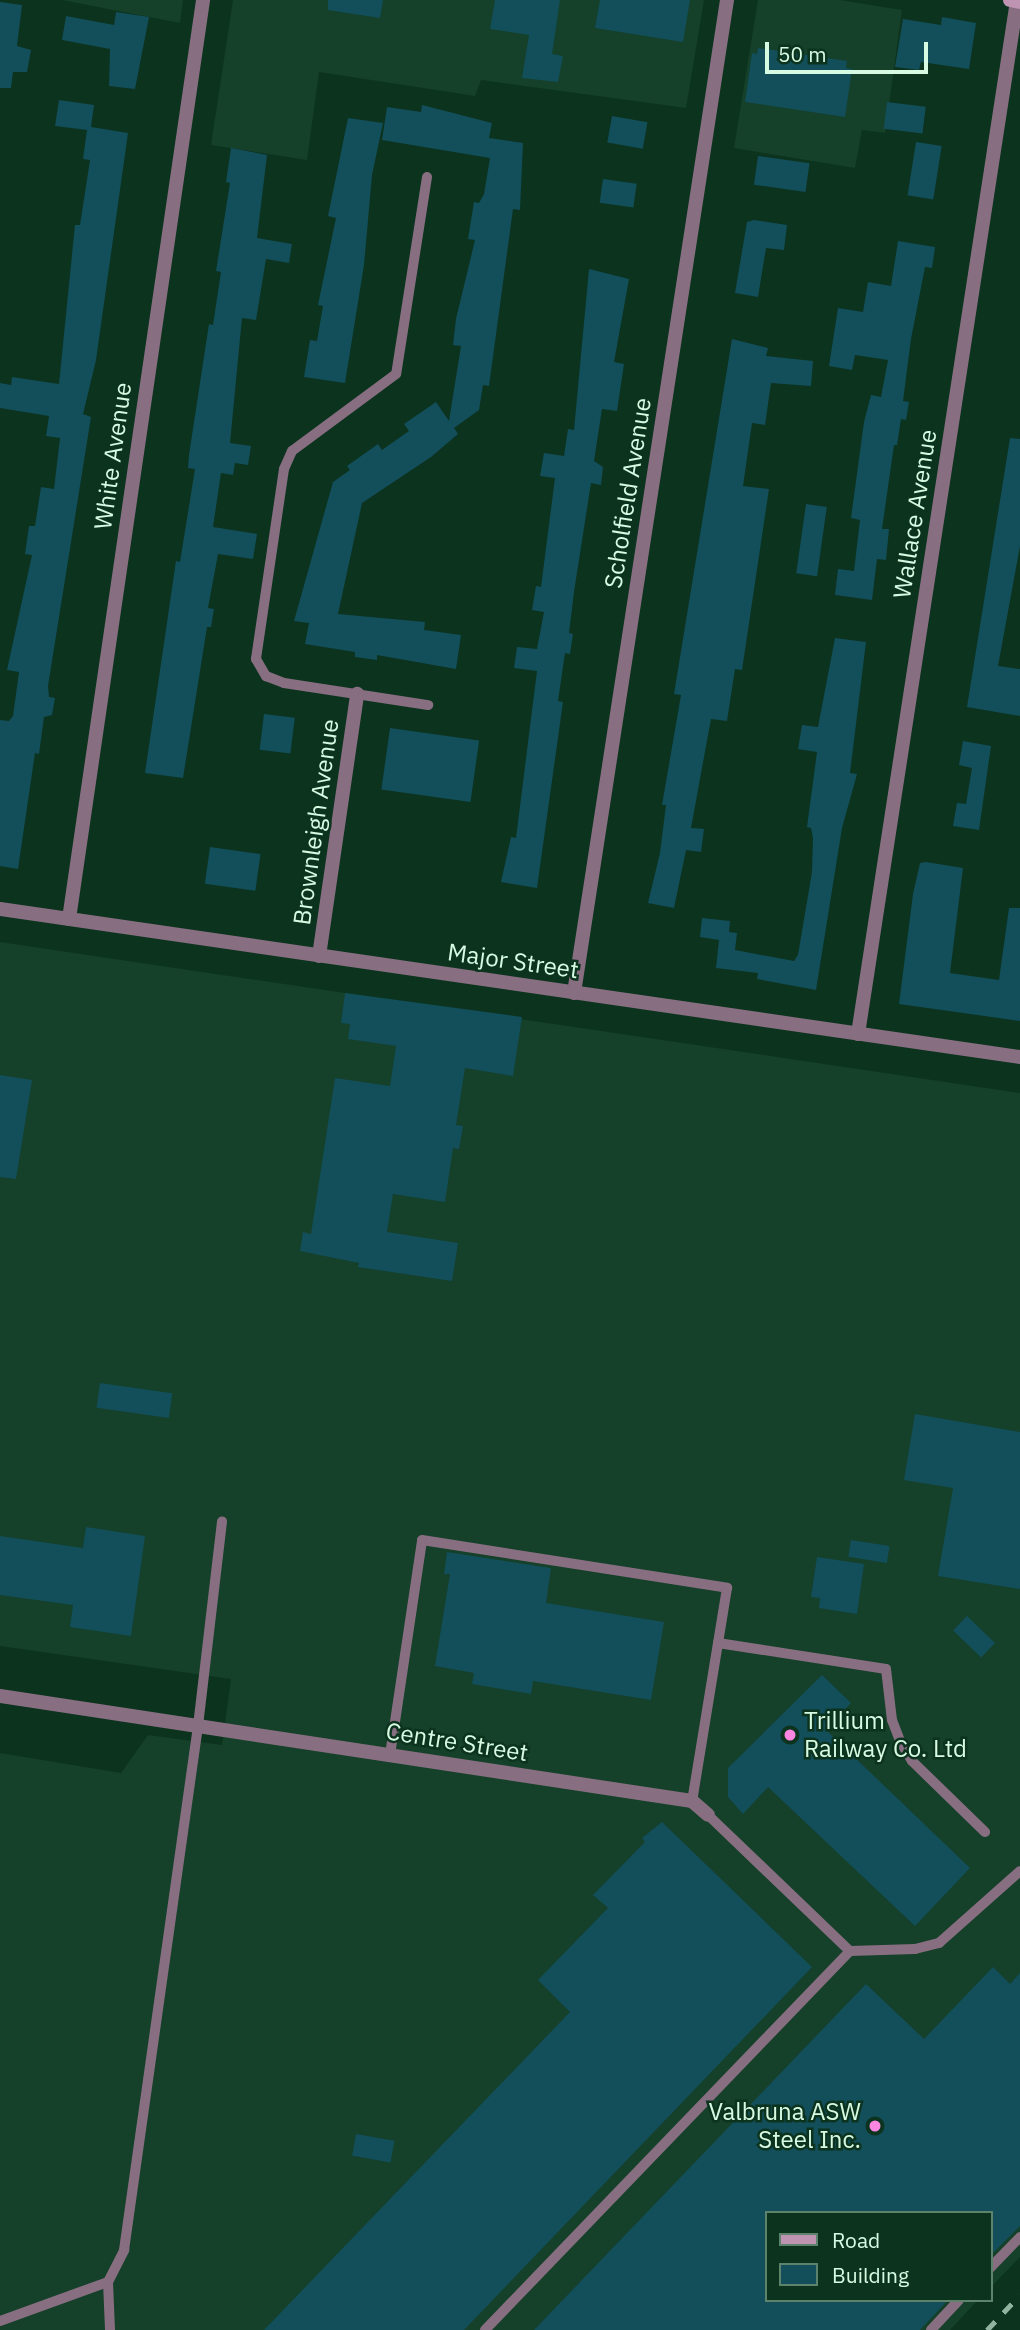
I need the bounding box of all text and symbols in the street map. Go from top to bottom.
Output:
scale bar [768,28,931,72]
text: 50 m [778,40,827,68]
street label: White Avenue [88,381,138,531]
street label: Scholfield Avenue [599,396,657,590]
street label: Wallace Avenue [887,427,943,601]
street label: Brownleigh Avenue [287,717,345,927]
street label: Major Street [446,938,580,984]
place label: Trillium Railway Co. Ltd [804,1707,967,1763]
street label: Centre Street [384,1717,530,1767]
marker: Trillium Railway Co. Ltd [782,1727,798,1743]
place label: Valbruna ASW Steel Inc. [709,2098,861,2154]
marker: Valbruna ASW Steel Inc. [867,2118,883,2134]
legend [764,2211,992,2302]
text: Road [832,2226,880,2254]
text: Building [832,2261,909,2289]

